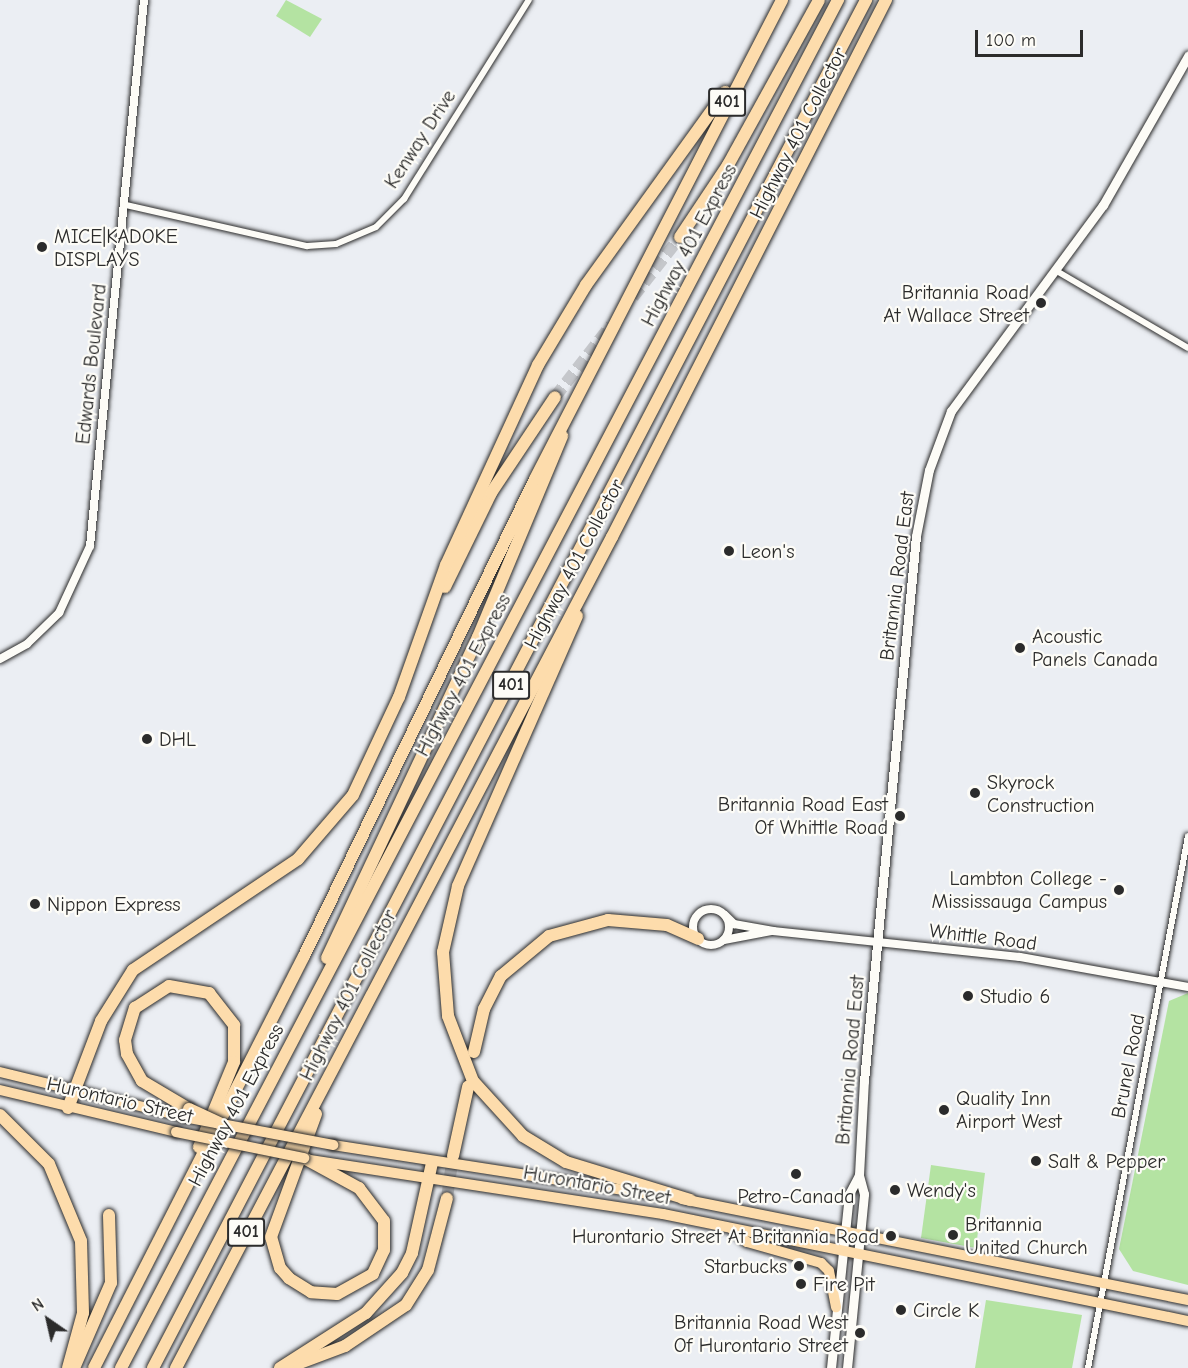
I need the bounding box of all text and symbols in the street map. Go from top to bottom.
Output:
scale bar [978,18,1086,56]
text: 100 m [986,30,1036,51]
street label: Highway 401 Collector [744,43,852,223]
street label: Kenway Drive [379,85,461,193]
road number: 401 [708,87,746,117]
street label: Highway 401 Express [636,160,742,330]
place label: MICE|KADOKE DISPLAYS [54,224,178,271]
marker: MICE|KADOKE DISPLAYS [35,240,49,254]
place label: Britannia Road At Wallace Street [883,280,1029,327]
street label: Edwards Boulevard [71,283,111,445]
marker: Britannia Road At Wallace Street [1034,296,1048,310]
street label: Highway 401 Collector [519,475,629,653]
street label: Britannia Road East [875,490,919,662]
place label: Leon's [741,539,795,563]
marker: Leon's [722,544,736,558]
street label: Highway 401 Express [410,590,516,760]
place label: Acoustic Panels Canada [1032,624,1158,671]
marker: Acoustic Panels Canada [1013,641,1027,655]
road number: 401 [492,670,530,700]
place label: DHL [159,727,196,751]
marker: DHL [140,732,154,746]
place label: Skyrock Construction [987,770,1095,817]
marker: Skyrock Construction [968,786,982,800]
place label: Britannia Road East Of Whittle Road [718,792,888,839]
marker: Britannia Road East Of Whittle Road [893,809,907,823]
place label: Lambton College - Mississauga Campus [932,867,1107,914]
marker: Lambton College - Mississauga Campus [1112,883,1126,897]
place label: Nippon Express [47,892,181,916]
marker: Nippon Express [28,897,42,911]
street label: Highway 401 Collector [294,905,402,1085]
street label: Whittle Road [928,918,1038,956]
street label: Britannia Road East [831,974,869,1146]
place label: Studio 6 [980,984,1050,1008]
marker: Studio 6 [961,989,975,1003]
street label: Brunel Road [1106,1012,1150,1120]
street label: Highway 401 Express [183,1020,289,1190]
street label: Hurontario Street [45,1072,195,1128]
place label: Quality Inn Airport West [956,1086,1062,1133]
marker: Quality Inn Airport West [937,1103,951,1117]
place label: Salt & Pepper [1048,1149,1165,1173]
marker: Salt & Pepper [1029,1154,1043,1168]
street label: Hurontario Street [521,1160,673,1210]
marker: Petro-Canada [789,1167,803,1181]
place label: Wendy's [907,1178,976,1202]
marker: Wendy's [888,1183,902,1197]
place label: Petro-Canada [737,1184,855,1208]
place label: Britannia United Church [965,1212,1088,1259]
road number: 401 [226,1217,266,1247]
place label: Hurontario Street At Britannia Road [572,1224,879,1248]
marker: Britannia United Church [946,1228,960,1242]
marker: Hurontario Street At Britannia Road [884,1229,898,1243]
place label: Starbucks [704,1254,787,1278]
marker: Starbucks [792,1259,806,1273]
place label: Fire Pit [813,1272,875,1296]
marker: Fire Pit [794,1277,808,1291]
north arrow [18,1290,78,1350]
text: N [29,1295,47,1315]
place label: Circle K [913,1298,979,1322]
marker: Circle K [894,1303,908,1317]
place label: Britannia Road West Of Hurontario Street [674,1310,848,1357]
marker: Britannia Road West Of Hurontario Street [853,1326,867,1340]

